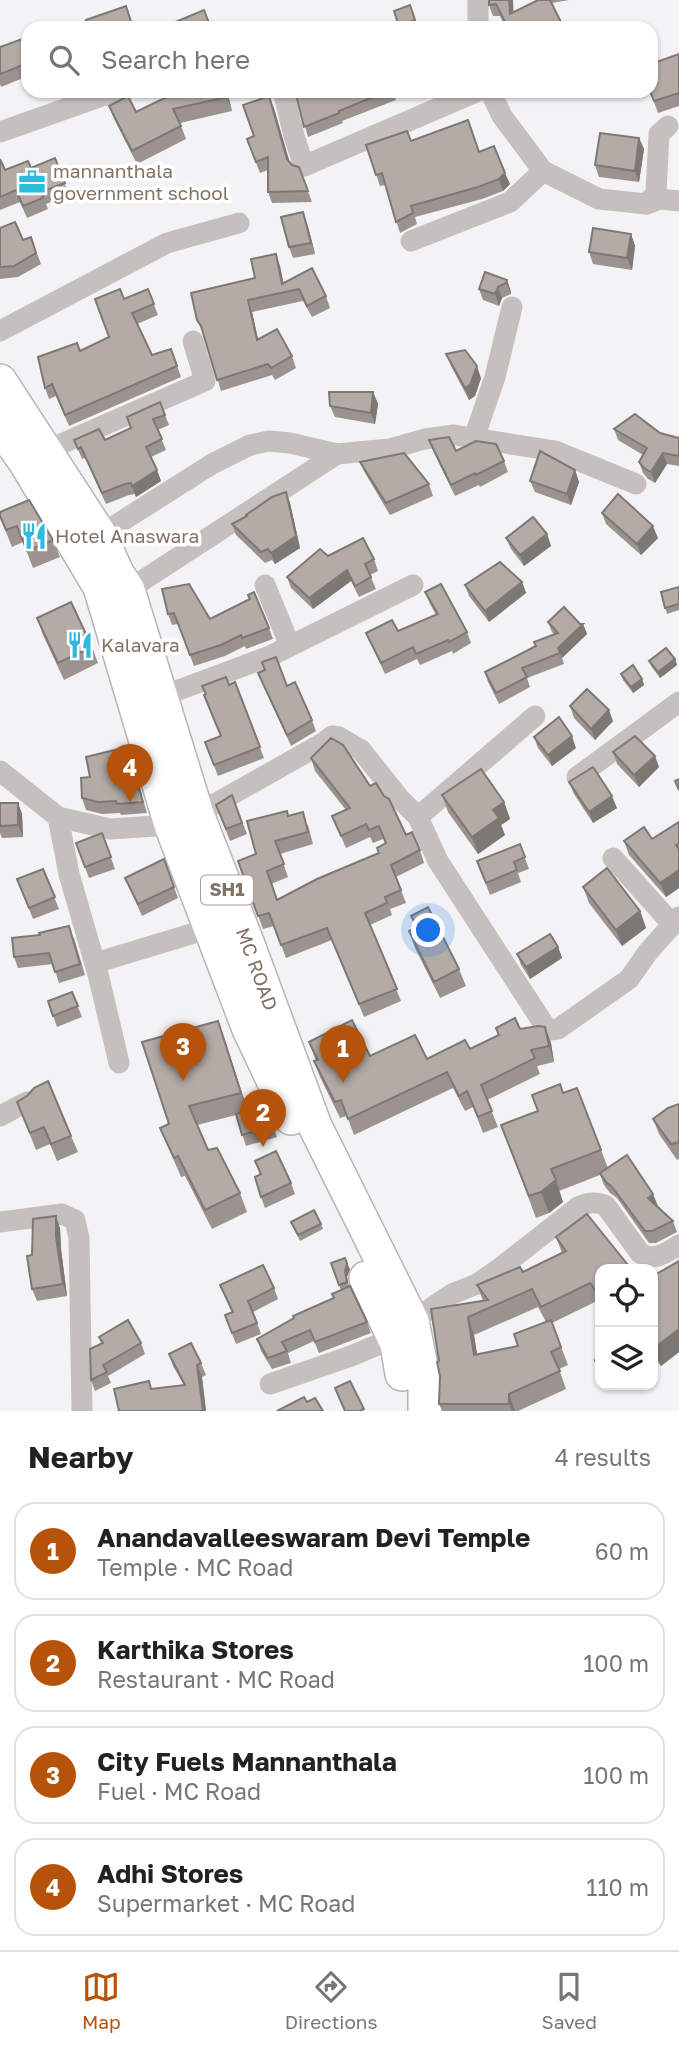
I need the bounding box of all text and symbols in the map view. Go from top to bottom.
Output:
search box [21,21,658,98]
icon: search [45,41,83,79]
text: Search here [101,44,250,75]
place label: mannanthala government school [53,159,229,204]
office icon: mannanthala government school [17,167,47,197]
restaurant icon: Hotel Anaswara [19,521,49,551]
place label: Hotel Anaswara [55,524,199,547]
restaurant icon: Kalavara [65,630,95,660]
place label: Kalavara [101,633,180,656]
pin: 4 [107,744,153,802]
road number: SH1 [201,876,253,904]
your location [411,913,445,947]
street label: MC ROAD [232,924,283,1013]
pin: 3 [160,1023,206,1081]
pin: 1 [320,1025,366,1083]
pin: 2 [240,1089,286,1147]
map controls [595,1264,658,1390]
button: locate [595,1264,658,1327]
button: layers [595,1327,658,1390]
text: Nearby [28,1439,133,1475]
text: 4 results [555,1443,651,1471]
text: Anandavalleeswaram Devi Temple [97,1522,530,1553]
text: 1 [47,1537,59,1565]
text: 60 m [595,1537,649,1565]
text: Temple · MC Road [97,1553,293,1581]
text: Karthika Stores [97,1634,294,1665]
text: 2 [46,1649,60,1677]
text: 100 m [583,1649,649,1677]
text: Restaurant · MC Road [97,1665,335,1693]
text: City Fuels Mannanthala [97,1746,397,1777]
text: 3 [46,1761,60,1789]
text: 100 m [583,1761,649,1789]
text: Fuel · MC Road [97,1777,261,1805]
text: Adhi Stores [97,1858,243,1889]
text: 4 [46,1873,60,1901]
text: 110 m [586,1873,649,1901]
text: Supermarket · MC Road [97,1889,355,1917]
tab: Map [82,1968,121,2033]
tab: Directions [285,1968,378,2033]
tab: Saved [542,1968,597,2033]

